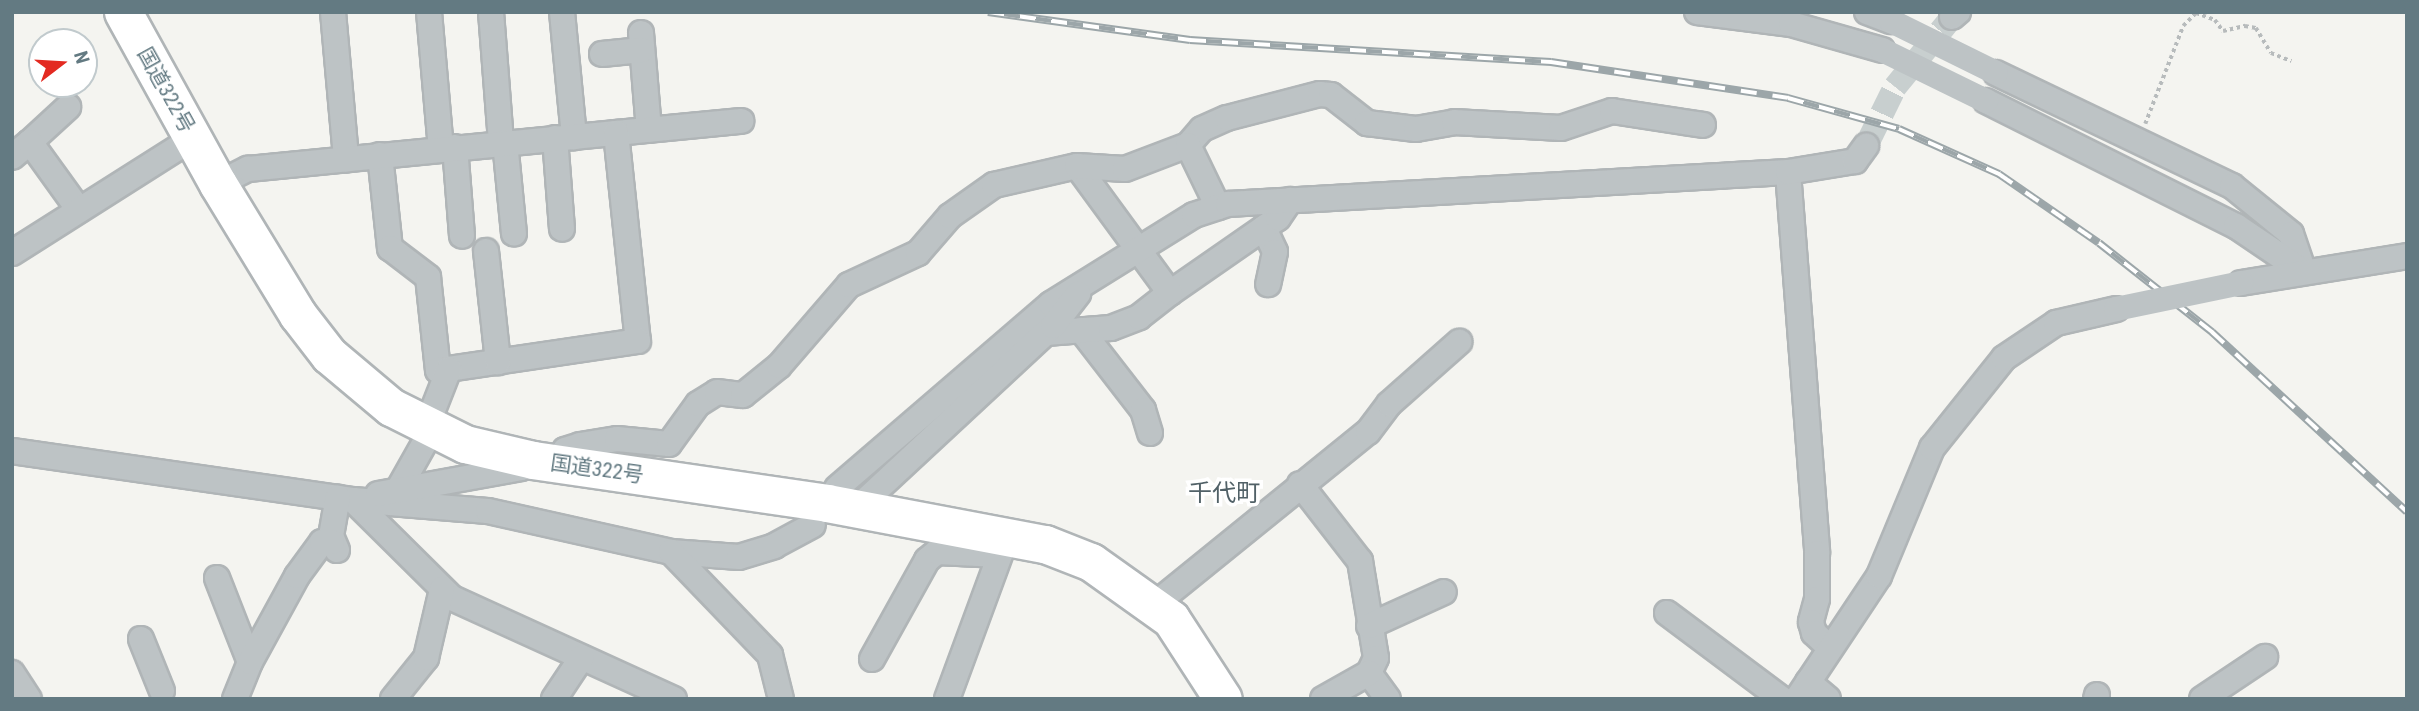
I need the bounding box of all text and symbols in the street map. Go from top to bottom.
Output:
north arrow [28,28,98,98]
street label: 国道322号 [132,43,200,137]
text: N [69,48,94,66]
street label: 国道322号 [549,450,645,488]
district label: 千代町 [1188,480,1260,508]

